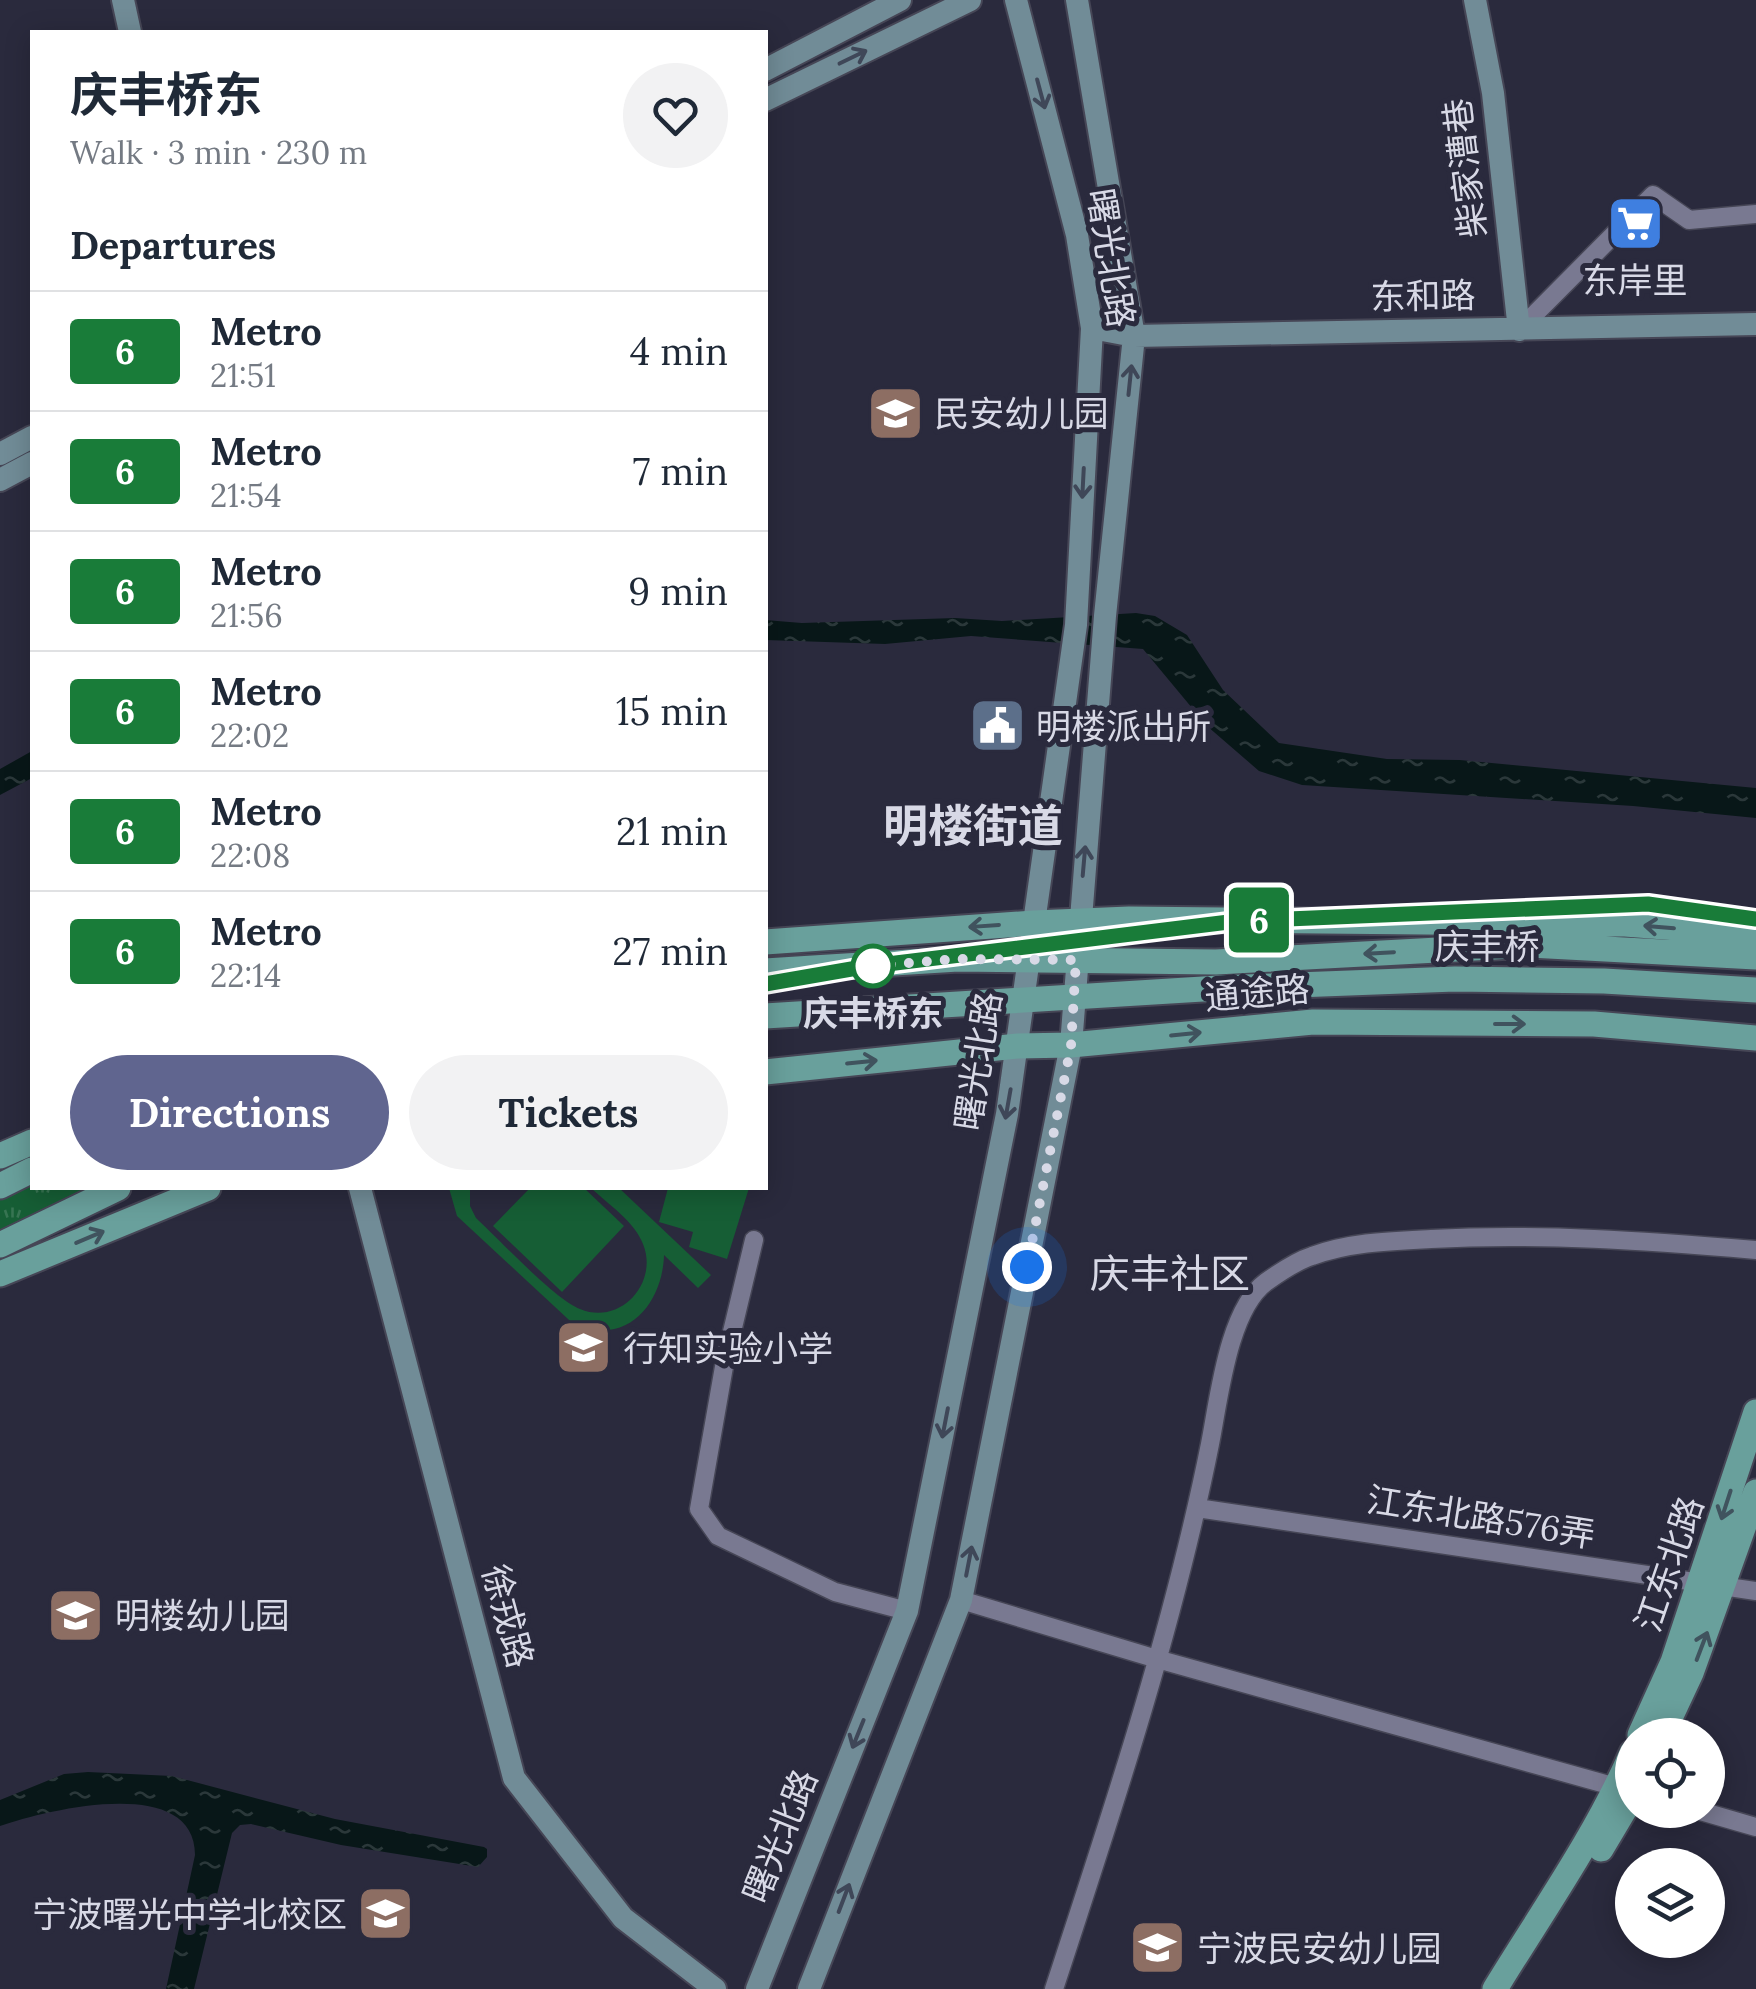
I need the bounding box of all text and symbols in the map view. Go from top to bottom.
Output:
one-way arrow [837,47,867,66]
button: heart [623,63,728,168]
text: 庆丰桥东 [70,64,262,125]
one-way arrow [1032,78,1051,109]
street label: 柴家漕巷 [1434,96,1496,240]
text: Walk · 3 min · 230 m [70,132,367,173]
street label: 曙光北路 [1078,185,1144,331]
supermarket icon: 东岸里 [1605,194,1665,254]
text: Departures [70,221,276,269]
place label: 东岸里 [1582,258,1688,303]
street label: 东和路 [1370,273,1476,319]
text: Metro [210,307,322,355]
text: 4 min [630,327,728,375]
text: 6 [115,329,135,374]
text: 21:51 [210,355,276,396]
one-way arrow [1121,365,1140,397]
school or university icon: 民安幼儿园 [865,383,925,443]
place label: 民安幼儿园 [934,391,1109,436]
text: Metro [210,427,322,475]
text: 7 min [633,447,728,495]
text: 6 [115,449,135,494]
one-way arrow [1074,467,1093,499]
text: 21:54 [210,475,282,516]
text: Metro [210,547,322,595]
text: 9 min [628,567,728,615]
text: 6 [115,569,135,614]
text: 21:56 [210,595,283,636]
text: Metro [210,667,322,715]
text: 15 min [616,687,728,735]
text: 6 [115,689,135,734]
public building icon: 明楼派出所 [967,696,1027,756]
place label: 明楼派出所 [1036,704,1211,749]
text: 22:02 [210,715,289,756]
text: Metro [210,787,322,835]
district label: 明楼街道 [883,797,1063,854]
text: 21 min [616,807,728,855]
text: 6 [115,809,135,854]
text: 22:08 [210,835,290,876]
one-way arrow [1075,846,1094,878]
line badge: 6 [1226,888,1292,952]
text: 6 [1249,898,1269,943]
text: Metro [210,907,322,955]
one-way arrow [969,917,1001,936]
one-way arrow [1643,917,1675,936]
street label: 庆丰桥 [1434,924,1540,969]
text: 27 min [612,927,728,975]
text: 6 [115,929,135,974]
one-way arrow [1364,944,1396,963]
marker: 庆丰桥东 [852,945,894,987]
text: 22:14 [210,955,281,996]
street label: 通途路 [1203,966,1311,1020]
street label: 曙光北路 [945,988,1011,1134]
place label: 庆丰桥东 [803,991,943,1036]
one-way arrow [1492,1014,1525,1034]
one-way arrow [1169,1025,1201,1044]
one-way arrow [845,1052,878,1071]
button: Directions [70,1055,389,1170]
button: Tickets [409,1055,728,1170]
one-way arrow [998,1087,1017,1120]
one-way arrow [74,1227,105,1245]
your location [1002,1242,1052,1292]
district label: 庆丰社区 [1090,1248,1250,1299]
school or university icon: 行知实验小学 [554,1318,614,1378]
place label: 行知实验小学 [623,1326,833,1371]
one-way arrow [934,1406,953,1438]
street label: 江东北路576弄 [1364,1477,1598,1557]
one-way arrow [1716,1488,1734,1520]
street label: 江东北路 [1625,1490,1713,1638]
one-way arrow [960,1546,979,1578]
street label: 徐戎路 [473,1559,543,1673]
school or university icon: 明楼幼儿园 [46,1585,106,1645]
place label: 明楼幼儿园 [115,1593,290,1638]
one-way arrow [1694,1631,1712,1662]
map controls [1615,1718,1725,1958]
button: locate [1615,1718,1725,1828]
one-way arrow [847,1719,865,1749]
street label: 曙光北路 [733,1763,827,1909]
button: layers [1615,1848,1725,1958]
one-way arrow [837,1883,855,1914]
school or university icon: 宁波曙光中学北校区 [356,1884,416,1944]
place label: 宁波曙光中学北校区 [32,1892,347,1937]
school or university icon: 宁波民安幼儿园 [1128,1918,1188,1978]
place label: 宁波民安幼儿园 [1197,1926,1442,1971]

